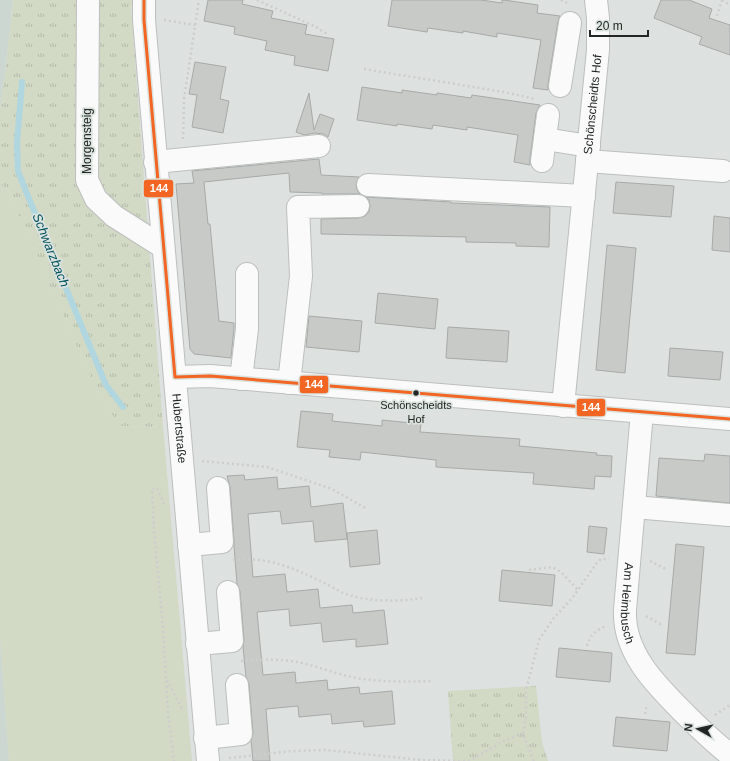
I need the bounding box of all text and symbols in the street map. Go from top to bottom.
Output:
scale bar [590,12,648,38]
text: 20 m [596,19,623,33]
street label: Schönscheidts Hof [581,53,605,155]
street label: Morgensteig [80,108,94,174]
line badge: 144 [143,179,174,198]
text: 144 [150,182,169,194]
water label: Schwarzbach [29,211,73,289]
line badge: 144 [299,375,329,394]
text: 144 [305,378,324,390]
marker: Schönscheidts Hof [411,388,421,398]
street label: Hubertstraße [169,393,189,464]
line badge: 144 [576,398,606,417]
place label: Schönscheidts Hof [380,399,452,425]
text: 144 [582,401,601,413]
street label: Am Heimbusch [618,562,637,646]
north arrow [678,709,718,749]
text: N [682,723,695,732]

